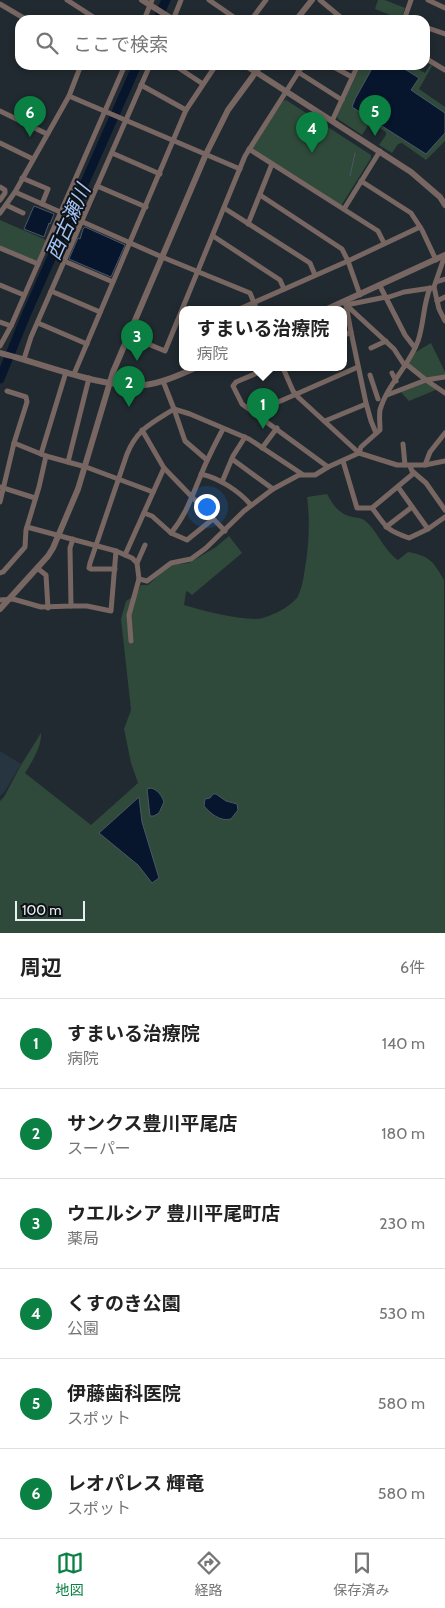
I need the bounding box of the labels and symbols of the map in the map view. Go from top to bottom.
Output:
pin: 5 [359,95,391,136]
pin: 6 [14,96,46,137]
pin: 4 [296,112,328,153]
water label: 西古瀬川 [41,179,96,263]
pin: 3 [121,320,153,361]
pin: 2 [113,366,145,407]
pin: 1 [247,388,279,429]
your location [194,494,220,520]
scale bar [15,898,85,921]

